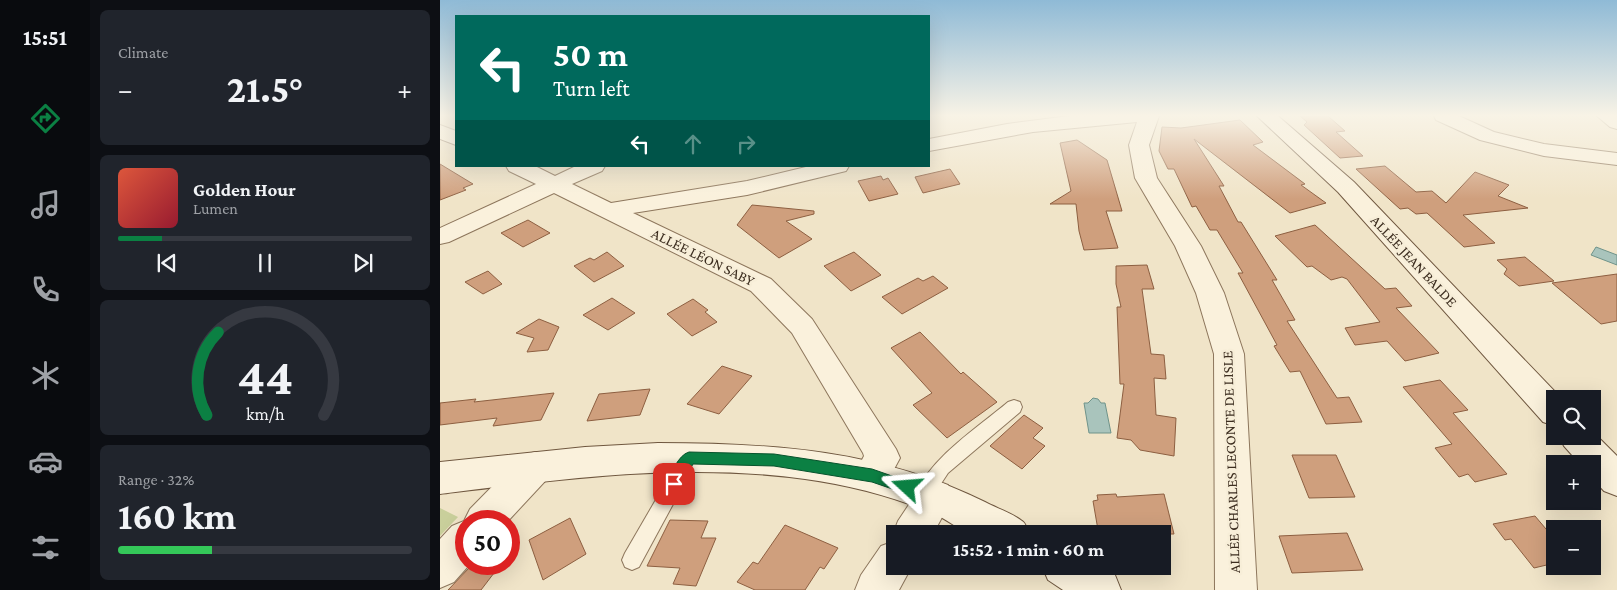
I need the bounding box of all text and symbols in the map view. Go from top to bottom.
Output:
text: 15:51 [23,25,67,50]
icon: left [470,35,535,100]
text: 50 m [553,35,628,74]
text: Climate [118,44,168,61]
text: 21.5° [227,68,303,110]
text: − [118,74,133,105]
text: + [397,74,412,105]
text: Turn left [553,76,630,101]
icon: directions [28,101,63,136]
icon: left [626,130,654,158]
icon: ahead [679,130,707,158]
icon: right [732,130,760,158]
text: Golden Hour [193,179,296,200]
icon: music [28,187,63,222]
text: Lumen [193,200,238,217]
street label: ALLÉE JEAN BALDE [1367,212,1460,311]
street label: ALLÉE LÉON SABY [649,225,757,289]
icon: previous [153,249,181,277]
icon: pause [251,249,279,277]
icon: next [349,249,377,277]
icon: phone [28,272,63,307]
text: 44 [237,347,293,405]
street label: ALLÉE CHARLES LECONTE DE LISLE [1219,350,1243,574]
icon: climate [28,358,63,393]
map controls [1546,390,1601,575]
button: search [1546,390,1601,445]
text: km/h [246,404,285,424]
icon: car [28,444,63,479]
button: + [1546,455,1601,510]
position arrow [880,460,932,512]
pin [653,463,695,505]
icon: arrive [660,470,688,498]
text: Range · 32% [118,471,194,488]
text: 160 km [118,495,236,537]
speed limit sign: 50 [455,510,520,575]
button: − [1546,520,1601,575]
icon: filters [28,530,63,565]
text: 15:52 · 1 min · 60 m [953,539,1104,560]

